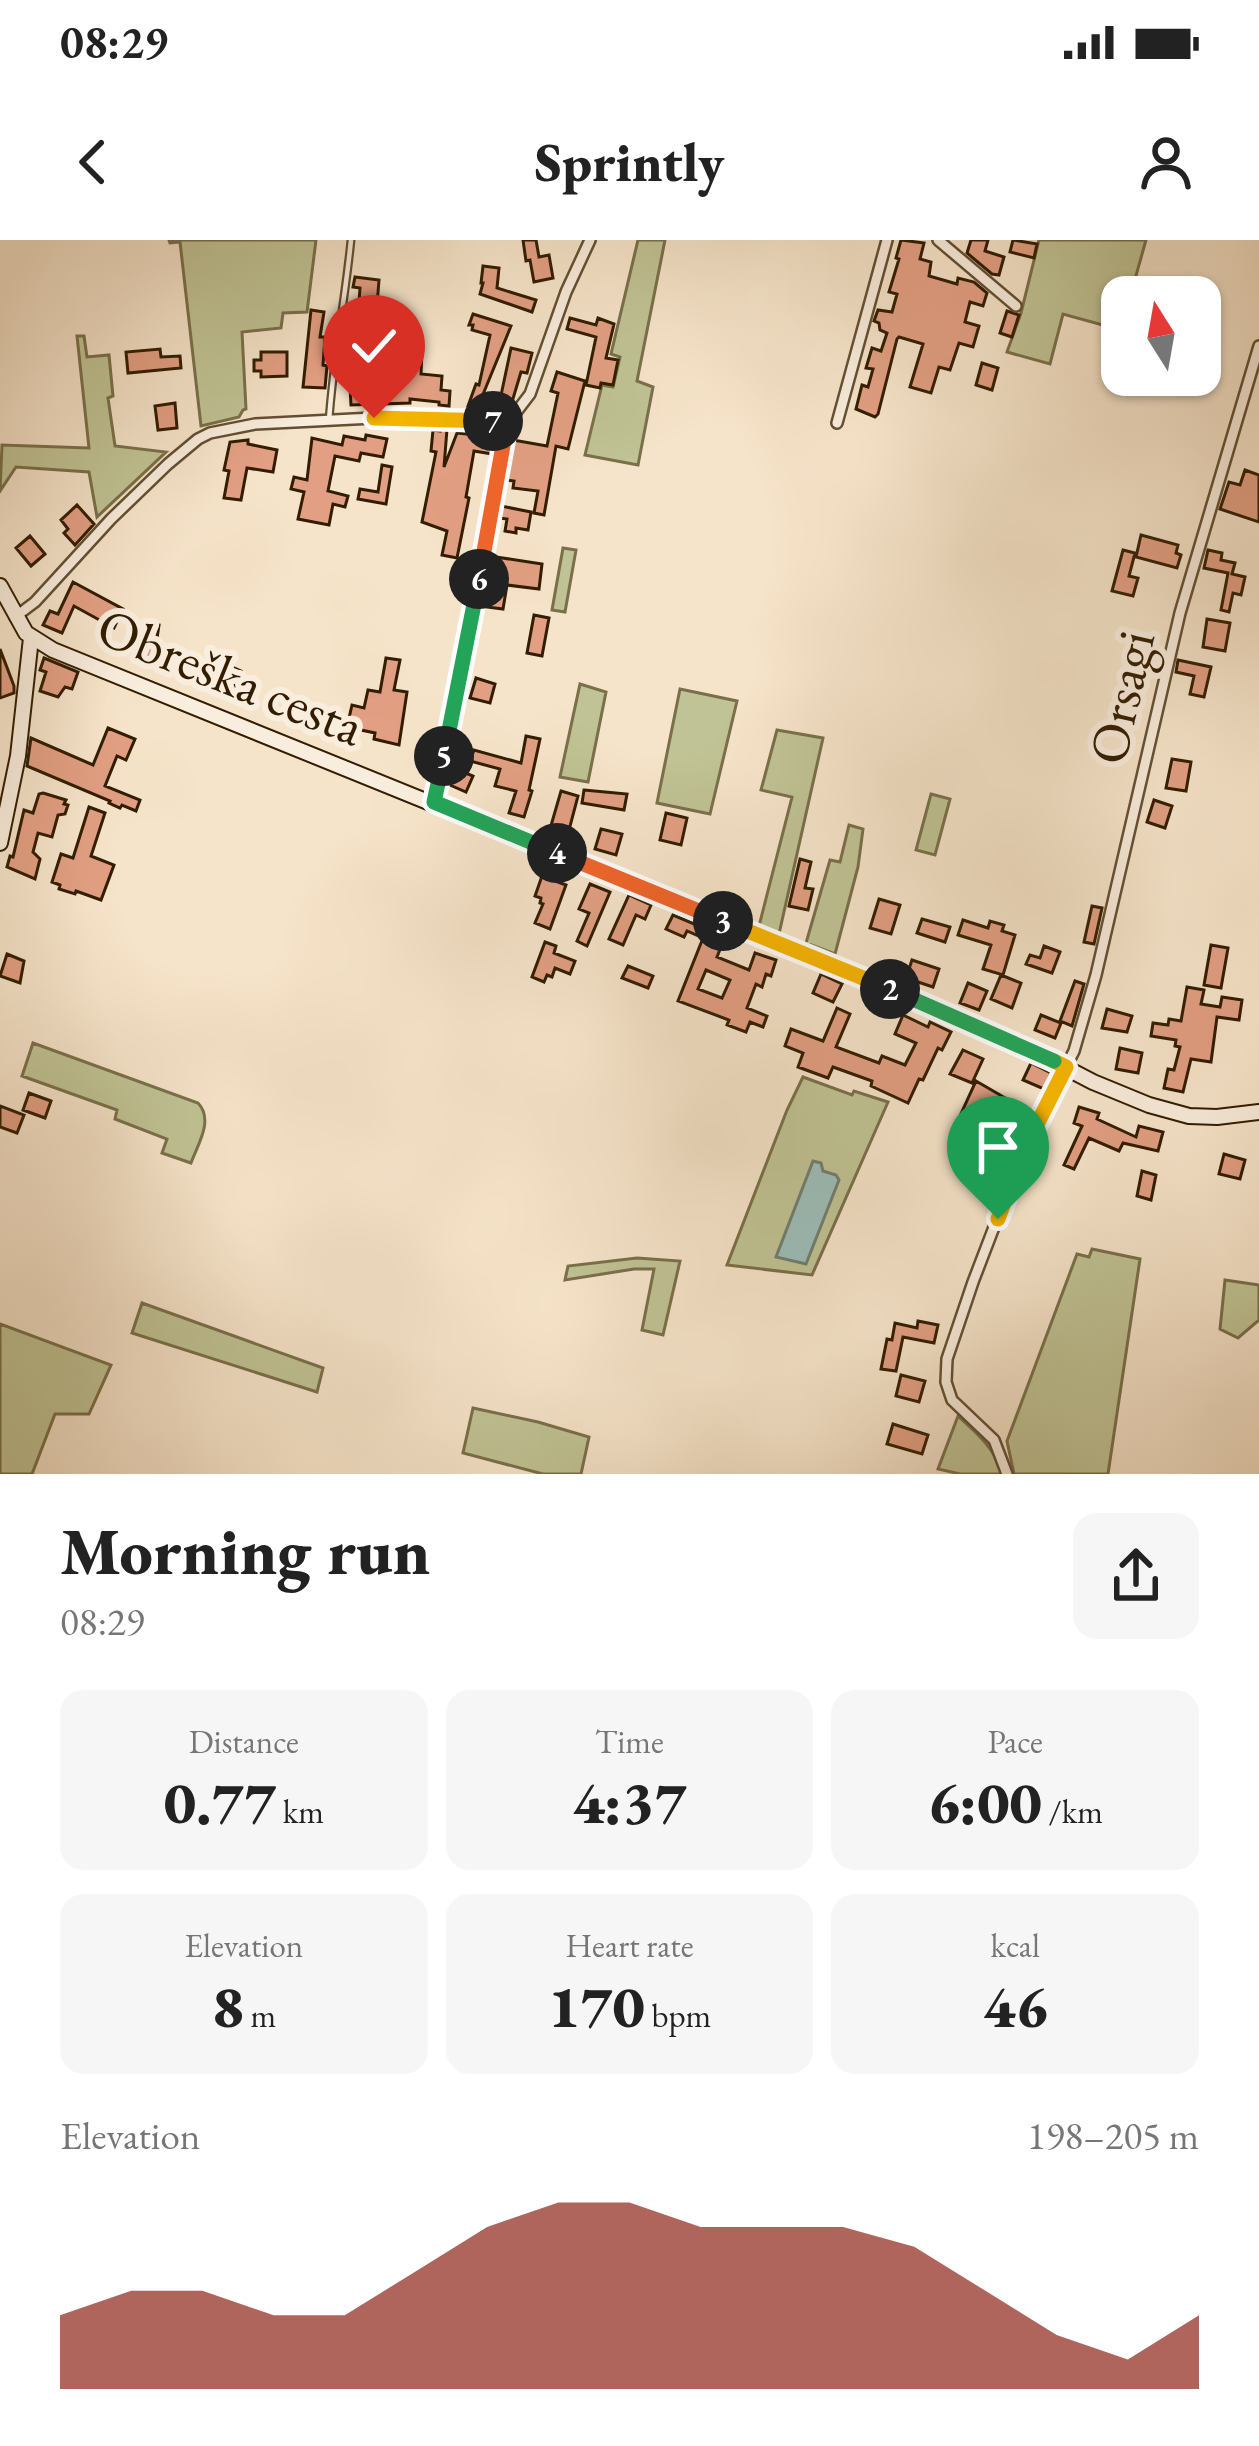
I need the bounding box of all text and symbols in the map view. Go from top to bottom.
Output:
text: 08:29 [60,13,168,71]
text: Sprintly [535,127,724,197]
icon: back [60,129,126,195]
icon: person [1133,129,1199,195]
north arrow [1101,276,1221,396]
map controls [1101,276,1221,396]
pin [323,295,425,418]
icon: check [341,313,407,379]
pin: 7 [463,391,523,451]
text: 7 [484,399,502,442]
pin: 6 [449,549,509,609]
text: 6 [470,557,488,600]
street label: Obreška cesta [88,591,375,761]
street label: Orsagi [1072,623,1170,771]
pin: 5 [414,726,474,786]
text: 5 [435,734,453,777]
pin: 4 [527,823,587,883]
text: 4 [548,831,566,874]
pin: 3 [693,891,753,951]
text: 3 [714,899,732,942]
pin: 2 [860,959,920,1019]
text: 2 [881,967,899,1010]
pin [947,1096,1049,1219]
icon: arrive [965,1114,1031,1180]
text: Morning run [60,1508,430,1594]
button: share [1073,1513,1199,1639]
text: 08:29 [60,1596,145,1647]
text: Distance [189,1720,299,1763]
text: Time [595,1720,664,1763]
text: Pace [987,1720,1043,1763]
text: 0.77 [164,1763,276,1841]
text: 4:37 [572,1763,687,1841]
text: 6:00 [927,1763,1042,1841]
text: km [276,1790,324,1833]
text: /km [1042,1790,1103,1833]
text: Elevation [184,1924,303,1967]
text: Heart rate [565,1924,694,1967]
text: kcal [990,1924,1040,1967]
text: 8 [211,1967,244,2045]
text: 170 [548,1967,645,2045]
text: 46 [983,1967,1048,2045]
text: m [244,1994,276,2037]
text: bpm [645,1994,711,2037]
text: Elevation [60,2110,200,2161]
text: 198–205 m [1027,2110,1199,2161]

